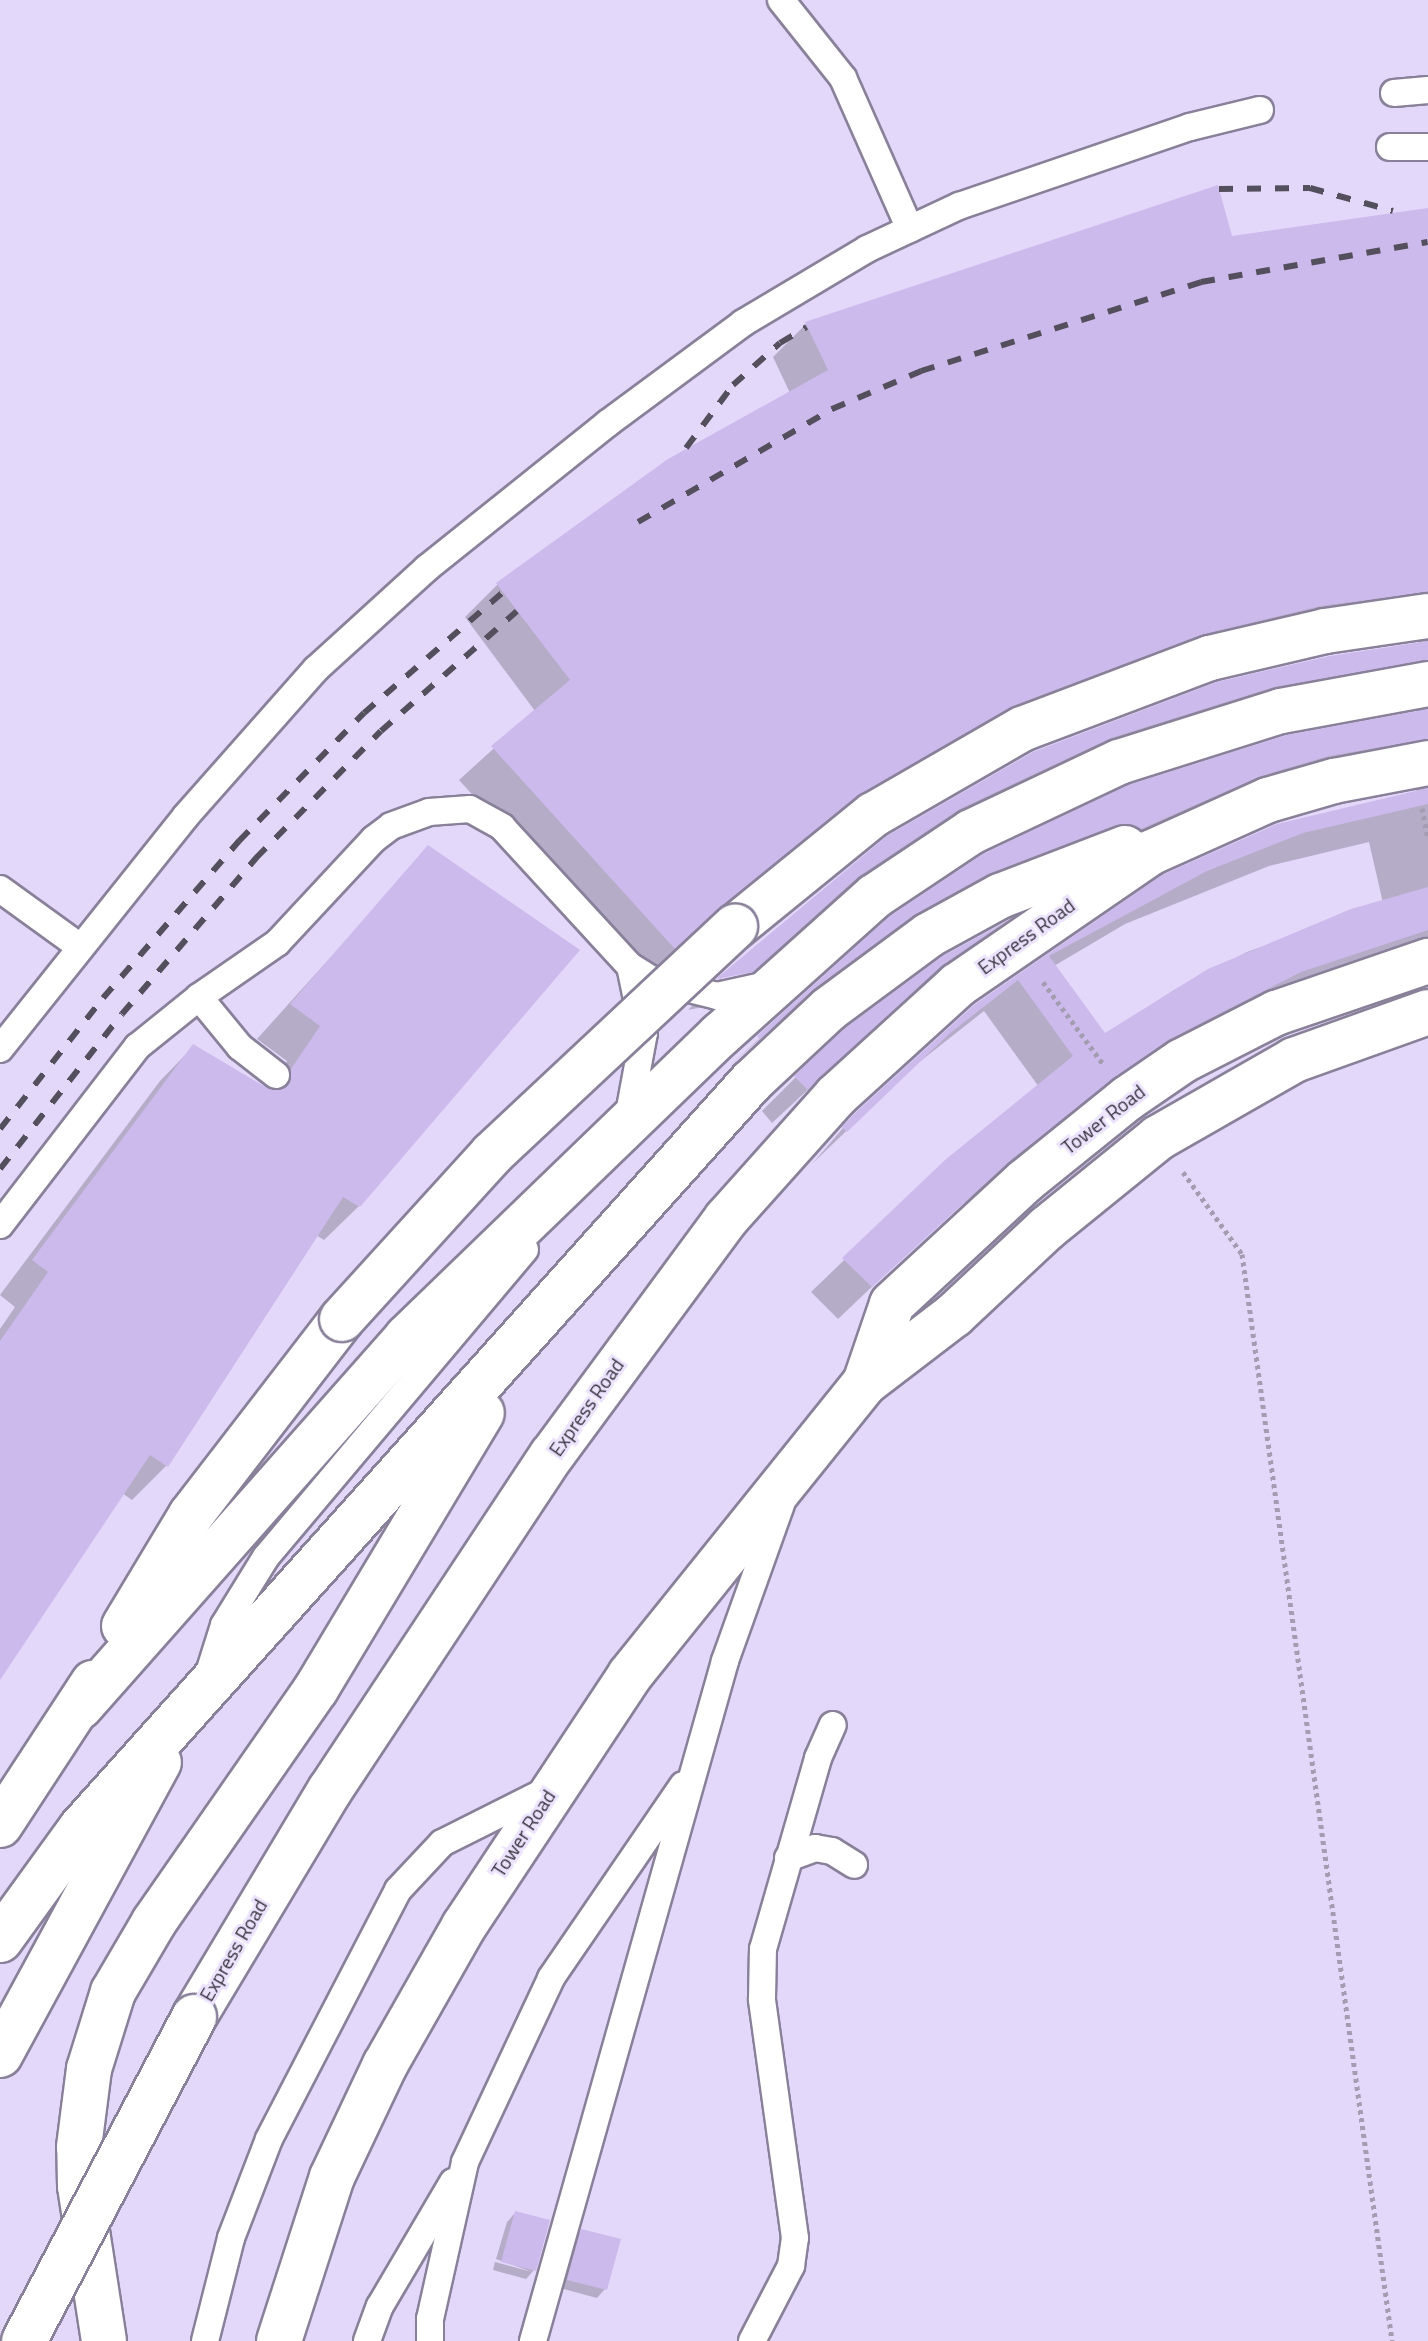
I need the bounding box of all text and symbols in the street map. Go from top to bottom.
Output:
street label: Express Road [973,893,1079,979]
street label: Tower Road [1057,1079,1149,1159]
street label: Express Road [544,1354,628,1460]
street label: Tower Road [486,1785,560,1881]
street label: Express Road [194,1895,272,2005]

